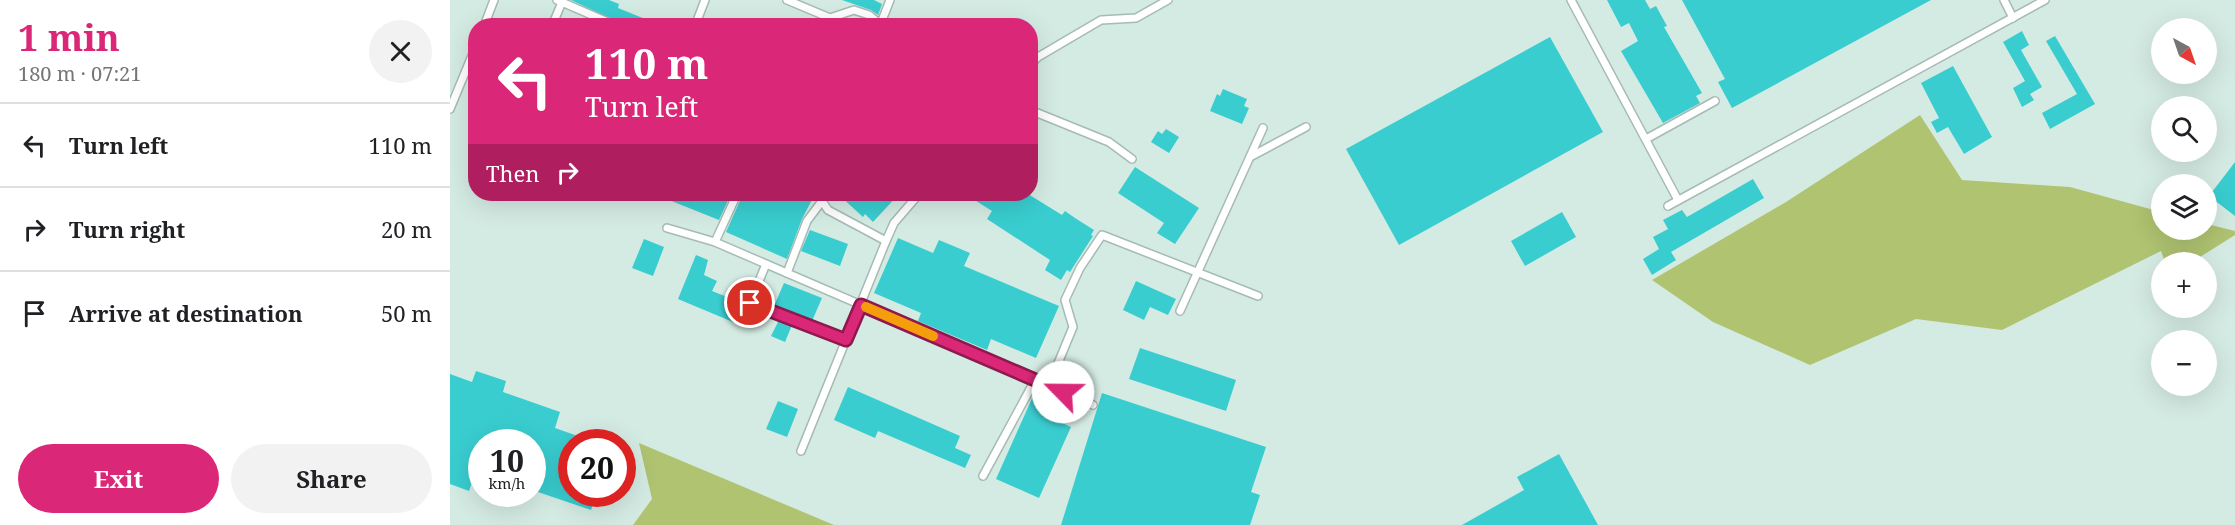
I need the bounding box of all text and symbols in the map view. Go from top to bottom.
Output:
text: 1 min [18,13,120,62]
north arrow [2151,18,2217,84]
map controls [2151,18,2217,396]
button: close [369,20,432,83]
text: 110 m [585,34,709,91]
icon: left [486,42,564,120]
text: 180 m · 07:21 [18,60,141,87]
text: Turn left [585,88,698,125]
button: search [2151,96,2217,162]
icon: left [18,129,51,162]
text: Turn left [69,130,168,160]
text: 110 m [369,130,432,160]
icon: right [551,156,584,189]
text: Then [486,158,539,188]
button: layers [2151,174,2217,240]
icon: right [18,213,51,246]
text: Turn right [69,214,185,244]
text: 20 m [381,214,432,244]
button: + [2151,252,2217,318]
pin [724,277,775,328]
icon: arrive [733,286,766,319]
icon: arrive [18,297,51,330]
text: Arrive at destination [69,298,303,328]
text: 50 m [381,298,432,328]
button: − [2151,330,2217,396]
position arrow [1031,360,1095,424]
speed limit sign: 20 [558,429,636,507]
text: 10 [490,440,524,481]
button: Exit [18,444,219,513]
button: Share [231,444,432,513]
text: km/h [489,473,525,493]

